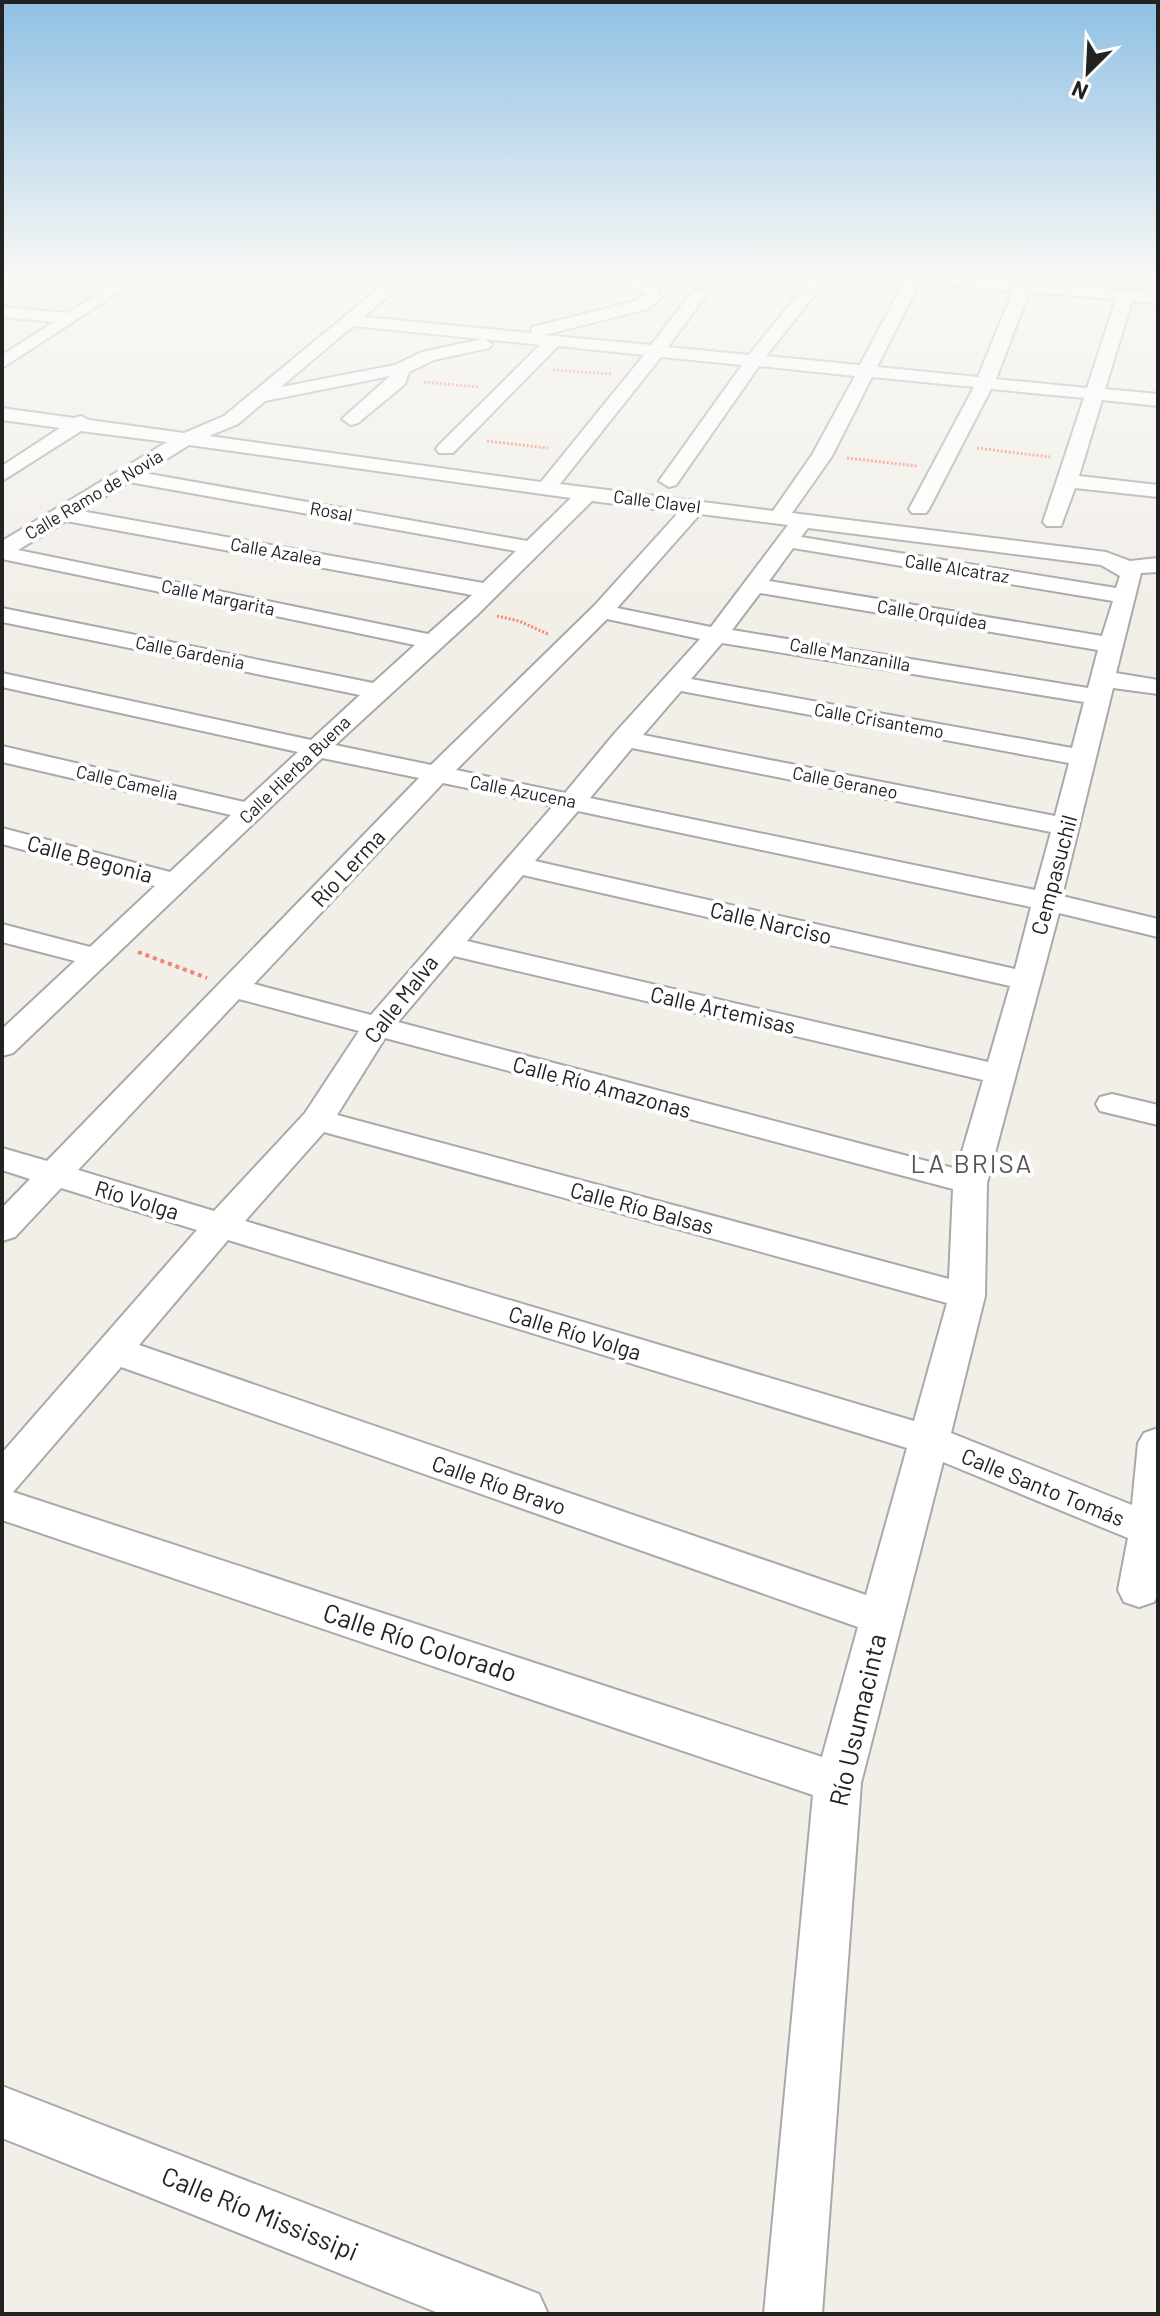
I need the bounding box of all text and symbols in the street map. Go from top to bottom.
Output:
north arrow [1048,32,1128,112]
text: N [1067,76,1091,106]
street label: Calle Ramo de Novia [21,444,166,544]
street label: Calle Clavel [612,485,702,517]
street label: Rosal [308,496,354,526]
street label: Calle Azalea [229,532,324,570]
street label: Calle Alcatraz [903,549,1011,587]
street label: Calle Margarita [159,574,277,620]
street label: Calle Orquídea [876,594,989,634]
street label: Calle Gardenia [134,631,247,673]
street label: Calle Manzanilla [788,633,912,675]
street label: Calle Crisantemo [812,698,946,742]
street label: Calle Hierba Buena [234,711,354,828]
street label: Calle Camelia [74,760,180,804]
street label: Calle Geraneo [791,761,900,803]
street label: Calle Azucena [468,770,578,812]
street label: Cempasuchil [1025,812,1082,938]
street label: Río Lerma [305,823,390,911]
street label: Calle Begonia [25,829,156,887]
street label: Calle Narciso [708,895,835,949]
street label: Calle Malva [358,949,443,1047]
street label: Calle Artemisas [648,980,798,1038]
street label: Calle Río Amazonas [510,1050,694,1122]
district label: LA BRISA [911,1147,1033,1178]
street label: Río Volga [92,1174,182,1224]
street label: Calle Río Balsas [568,1175,717,1239]
street label: Calle Río Volga [506,1300,645,1365]
street label: Calle Santo Tomás [958,1441,1129,1531]
street label: Calle Río Bravo [429,1449,570,1519]
street label: Calle Río Colorado [320,1596,521,1688]
street label: Río Usumacinta [822,1631,891,1809]
street label: Calle Río Mississipi [158,2159,363,2266]

